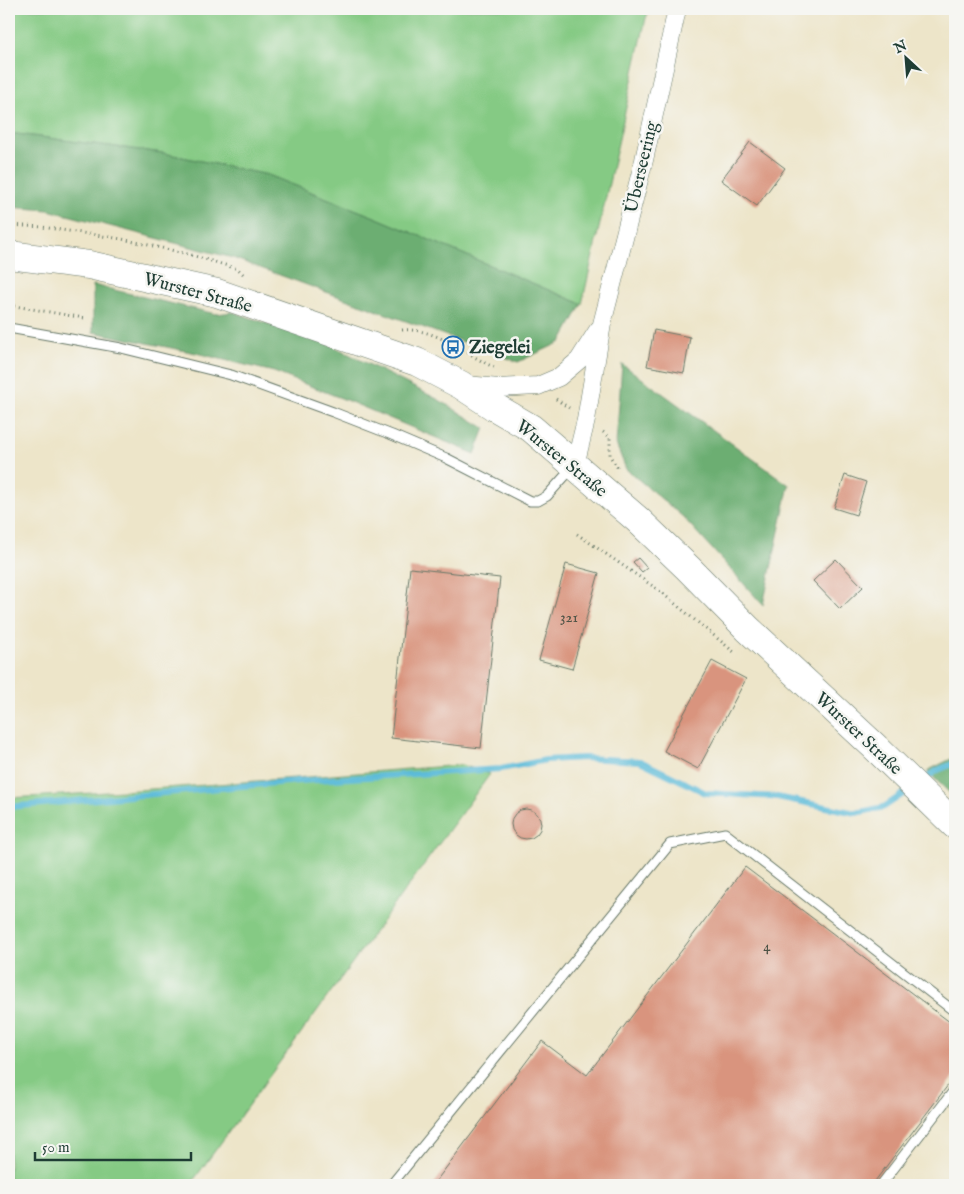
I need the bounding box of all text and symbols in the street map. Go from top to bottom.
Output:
north arrow [882,32,932,82]
text: N [890,36,910,58]
street label: Überseering [620,119,664,216]
street label: Wurster Straße [141,268,254,319]
bus stop icon: Ziegelei [441,335,465,359]
place label: Ziegelei [469,337,531,360]
street label: Wurster Straße [511,415,612,503]
house number: 321 [560,608,578,627]
street label: Wurster Straße [809,688,907,780]
house number: 4 [763,937,771,956]
scale bar [35,1129,191,1161]
text: 50 m [42,1138,70,1157]

